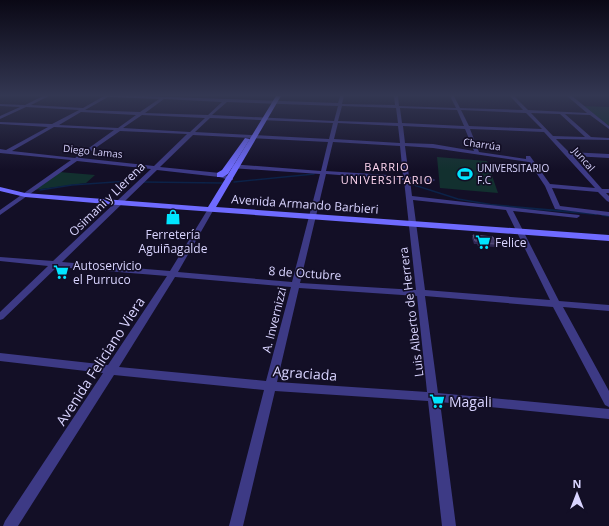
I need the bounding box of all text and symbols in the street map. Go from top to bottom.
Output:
street label: Charrúa [462,134,502,154]
street label: Diego Lamas [63,141,124,161]
street label: Juncal [569,143,598,174]
street label: Osimani y Llerena [65,158,149,240]
district label: BARRIO UNIVERSITARIO [341,159,433,187]
place label: UNIVERSITARIO F.C [477,161,549,187]
sports icon: UNIVERSITARIO F.C [456,165,474,183]
street label: Avenida Armando Barbieri [231,190,379,218]
shop icon: Ferretería Aguiñagalde [164,208,182,226]
place label: Ferretería Aguiñagalde [139,226,208,257]
supermarket icon: Felice [474,233,492,251]
place label: Felice [495,234,527,251]
street label: Luis Alberto de Herrera [395,246,427,378]
place label: Autoservicio el Purruco [73,257,142,288]
street label: 8 de Octubre [268,262,342,284]
supermarket icon: Autoservicio el Purruco [52,263,70,281]
street label: A. Invernizzi [258,285,290,355]
street label: Avenida Feliciano Viera [51,293,149,429]
street label: Agraciada [272,361,338,385]
supermarket icon: Magali [428,392,446,410]
place label: Magali [449,392,492,411]
north arrow [557,474,597,514]
text: N [573,476,581,491]

